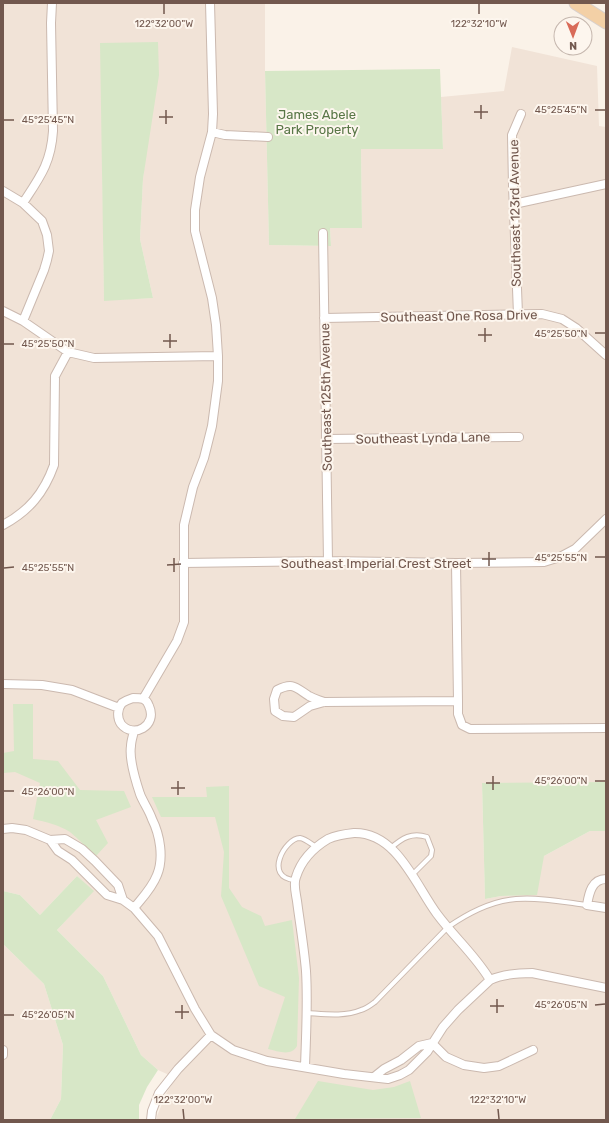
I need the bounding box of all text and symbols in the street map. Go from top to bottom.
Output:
north arrow [553,16,593,56]
text: 122°32'00"W [135,18,193,30]
text: 122°32'10"W [451,18,507,30]
text: N [569,39,577,52]
text: 45°25'45"N [535,104,587,116]
park label: James Abele Park Property [276,107,358,137]
text: 45°25'45"N [22,114,74,126]
street label: Southeast 123rd Avenue [506,139,524,287]
street label: Southeast One Rosa Drive [380,307,538,325]
street label: Southeast 125th Avenue [317,323,335,471]
text: 45°25'50"N [535,328,588,340]
text: 45°25'50"N [22,338,75,350]
street label: Southeast Lynda Lane [356,429,490,447]
text: 45°25'55"N [535,552,587,564]
street label: Southeast Imperial Crest Street [281,556,471,571]
text: 45°25'55"N [22,562,74,574]
text: 45°26'00"N [534,775,588,787]
text: 45°26'00"N [21,786,75,798]
text: 45°26'05"N [535,999,587,1011]
text: 45°26'05"N [22,1009,74,1021]
text: 122°32'00"W [154,1094,212,1106]
text: 122°32'10"W [470,1094,526,1106]

